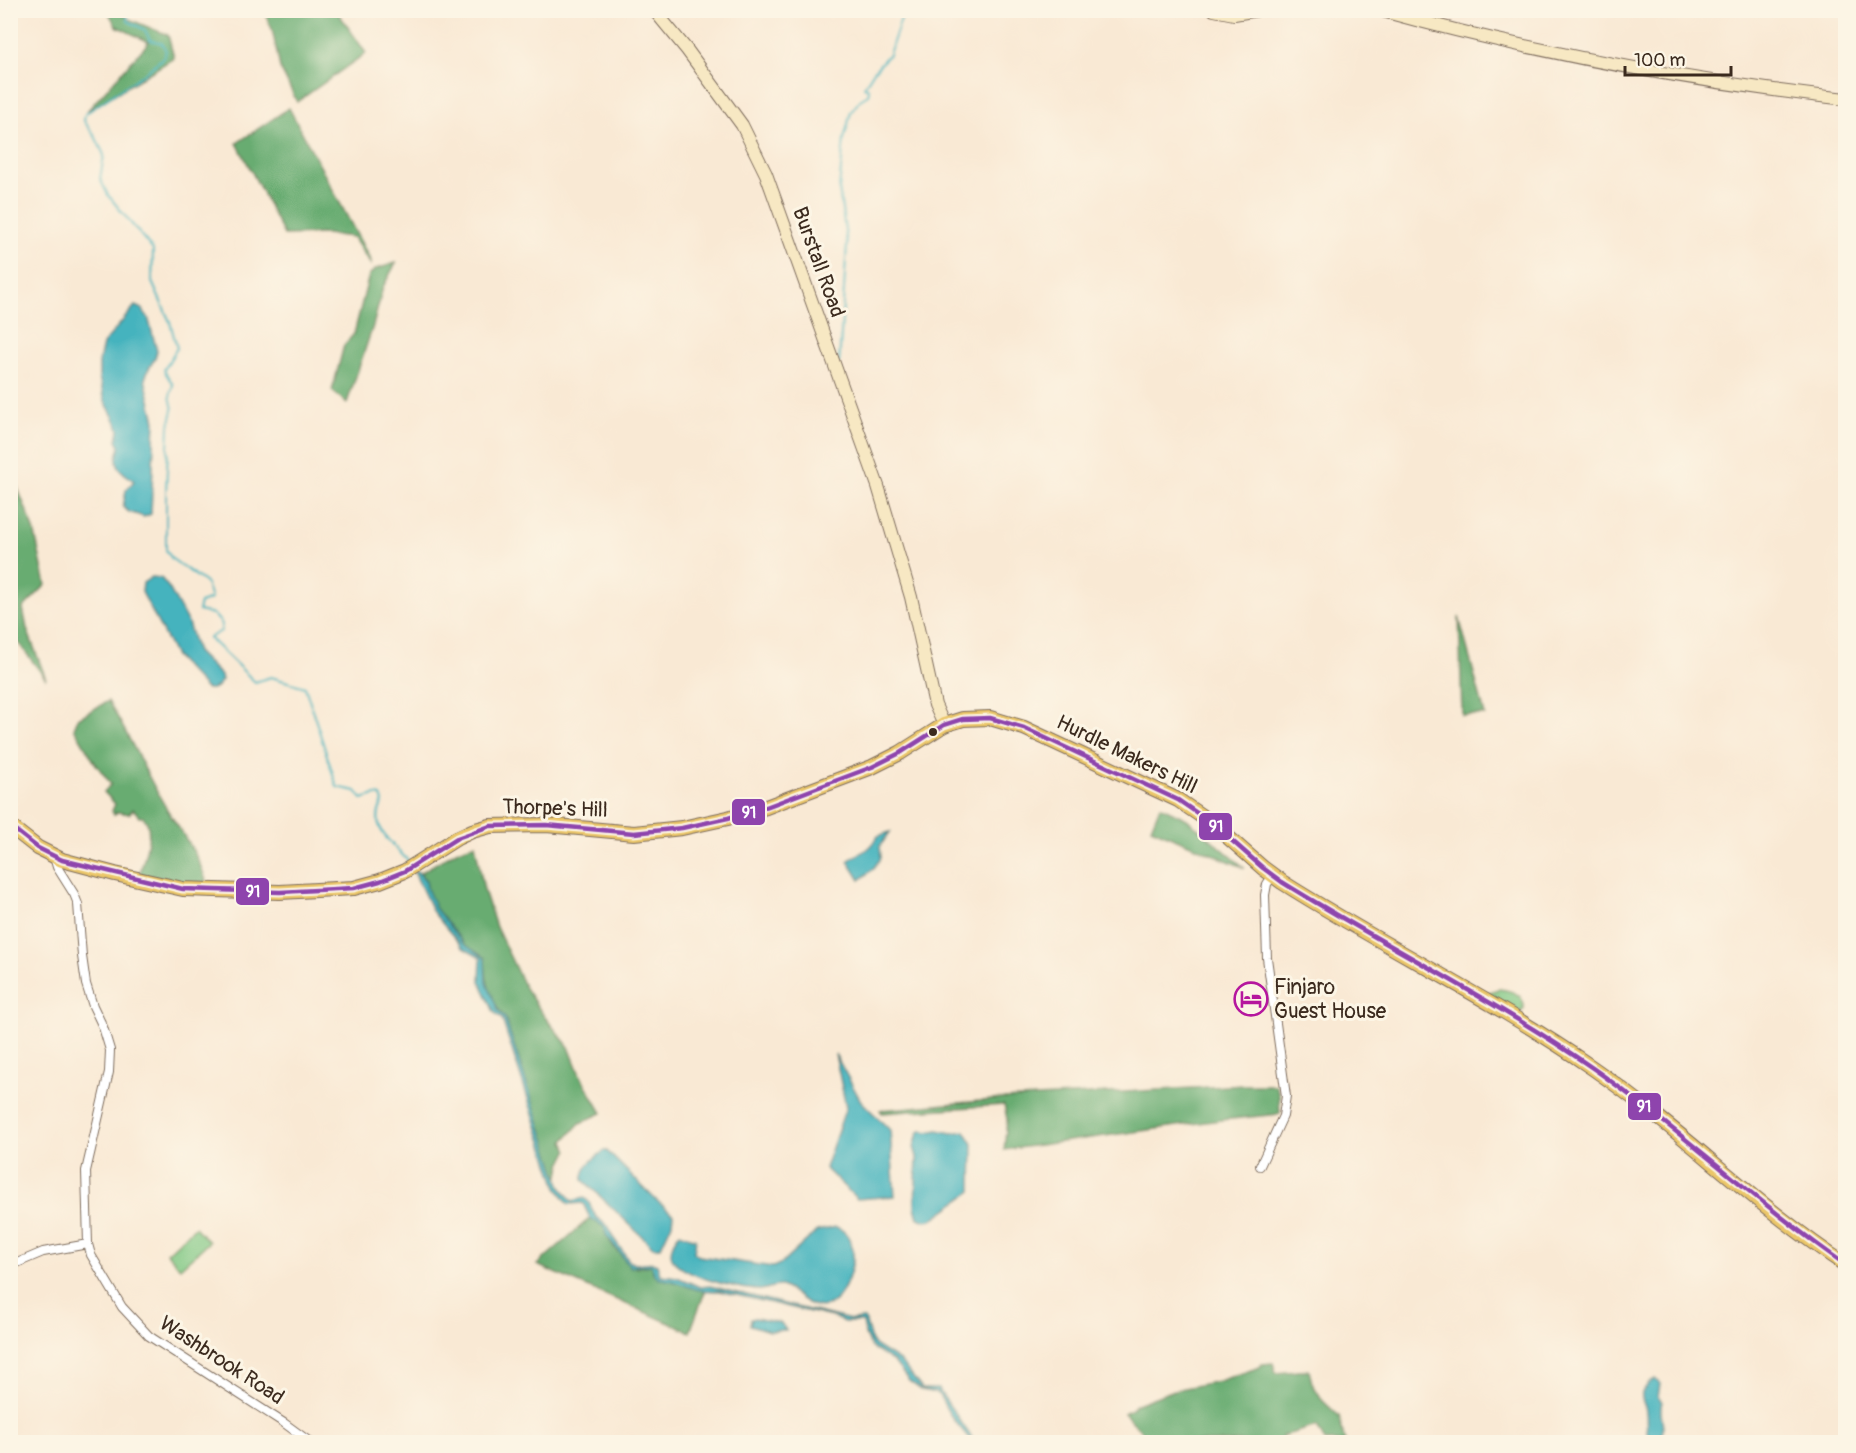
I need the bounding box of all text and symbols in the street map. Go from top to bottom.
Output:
scale bar [1625,39,1732,77]
text: 100 m [1634,49,1686,72]
street label: Burstall Road [786,203,851,321]
street label: Hurdle Makers Hill [1052,709,1202,800]
unlabelled marker [927,726,939,738]
street label: Thorpe's Hill [502,793,608,824]
line badge: 91 [731,798,766,826]
text: 91 [742,803,756,823]
line badge: 91 [1198,812,1233,841]
text: 91 [1209,817,1223,837]
line badge: 91 [235,877,270,906]
text: 91 [246,882,260,902]
place label: Finjaro Guest House [1274,974,1387,1025]
hotel icon: Finjaro Guest House [1233,981,1269,1017]
line badge: 91 [1627,1092,1662,1121]
text: 91 [1637,1097,1651,1117]
street label: Washbrook Road [154,1310,289,1411]

